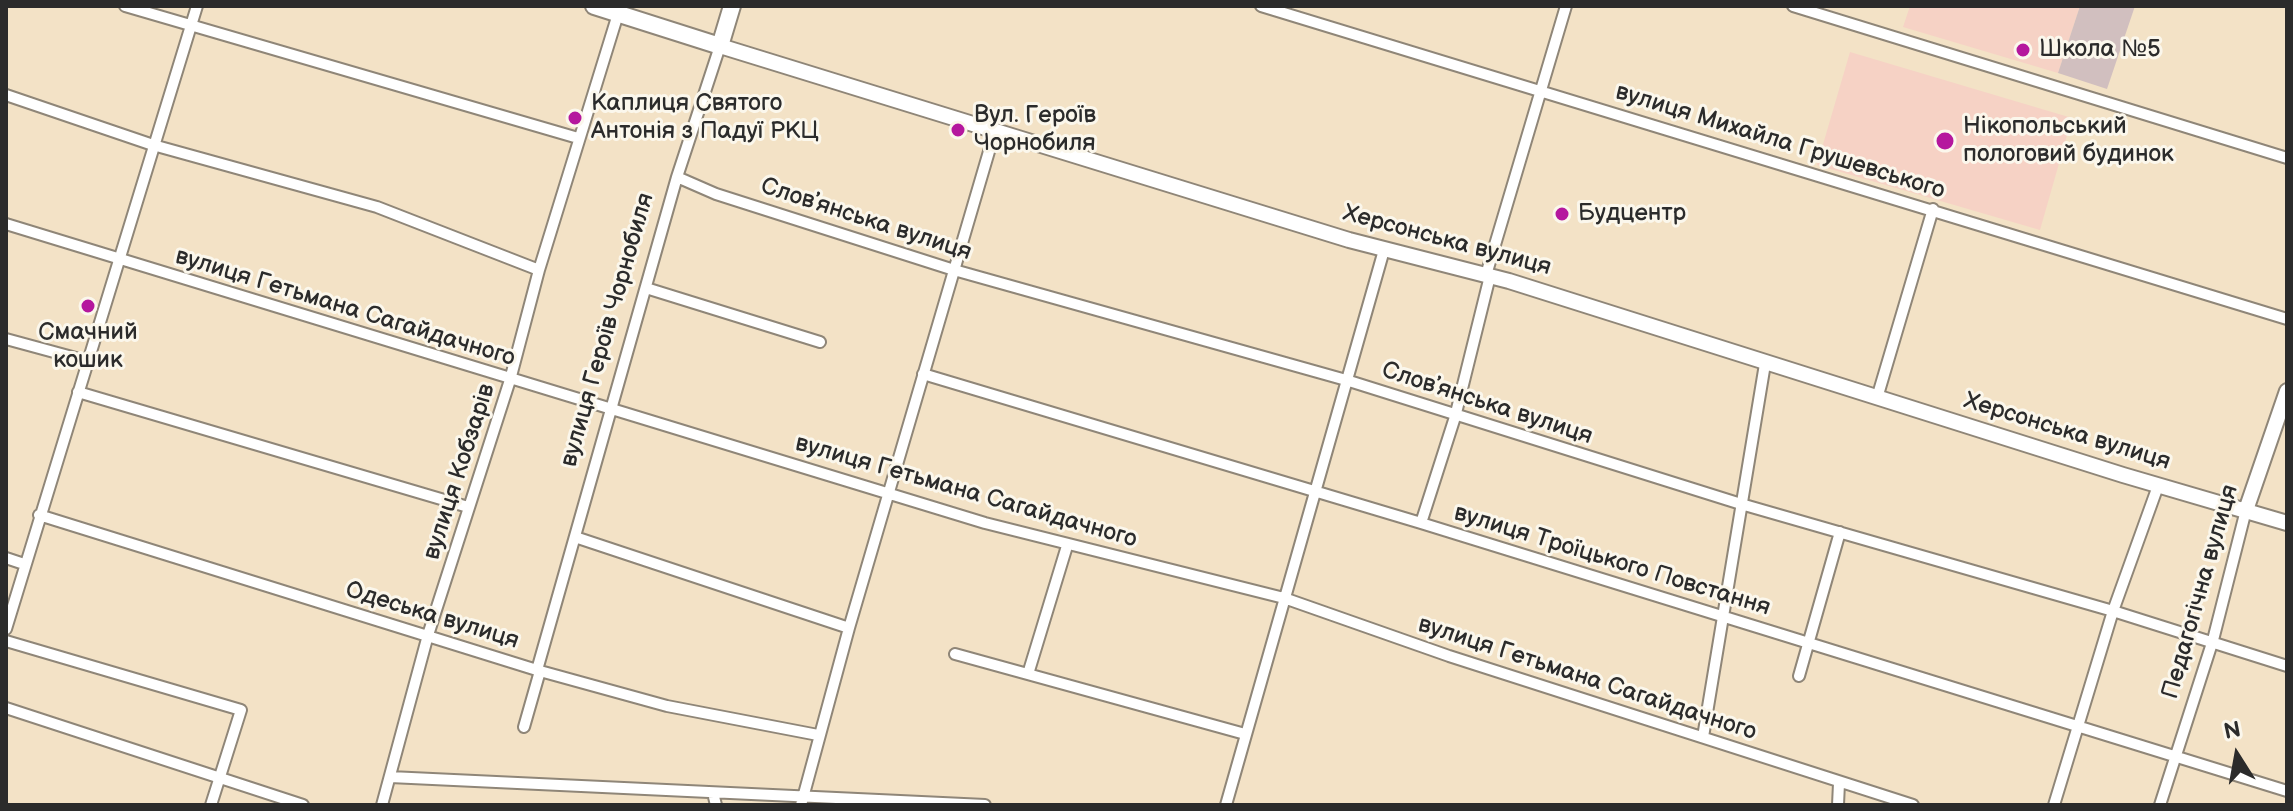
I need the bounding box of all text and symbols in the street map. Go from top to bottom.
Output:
place label: Школа №5 [2039,36,2161,64]
marker: Школа №5 [2014,41,2032,59]
street label: вулиця Михайла Грушевського [1612,78,1948,206]
place label: Каплиця Святого Антонія з Падуї РКЦ [591,90,819,146]
place label: Вул. Героїв Чорнобиля [974,102,1096,158]
marker: Каплиця Святого Антонія з Падуї РКЦ [566,109,584,127]
place label: Нікопольський пологовий будинок [1963,113,2174,169]
marker: Вул. Героїв Чорнобиля [949,121,967,139]
marker: Нікопольський пологовий будинок [1934,130,1956,152]
street label: Словʼянська вулиця [757,172,975,268]
street label: вулиця Героїв Чорнобиля [555,190,661,470]
street label: Херсонська вулиця [1340,199,1554,283]
place label: Будцентр [1578,200,1686,228]
marker: Будцентр [1553,205,1571,223]
street label: вулиця Гетьмана Сагайдачного [171,242,519,374]
marker: Смачний кошик [79,297,97,315]
place label: Смачний кошик [38,319,138,375]
street label: Словʼянська вулиця [1378,356,1596,452]
street label: вулиця Кобзарів [418,380,502,564]
street label: Херсонська вулиця [1960,387,2174,477]
street label: вулиця Гетьмана Сагайдачного [792,429,1140,555]
street label: Педагогічна вулиця [2157,482,2245,702]
street label: вулиця Троїцького Повстання [1450,499,1774,623]
street label: Одеська вулиця [342,576,522,656]
street label: вулиця Гетьмана Сагайдачного [1414,611,1760,747]
north arrow [2197,715,2277,795]
text: N [2222,716,2243,746]

